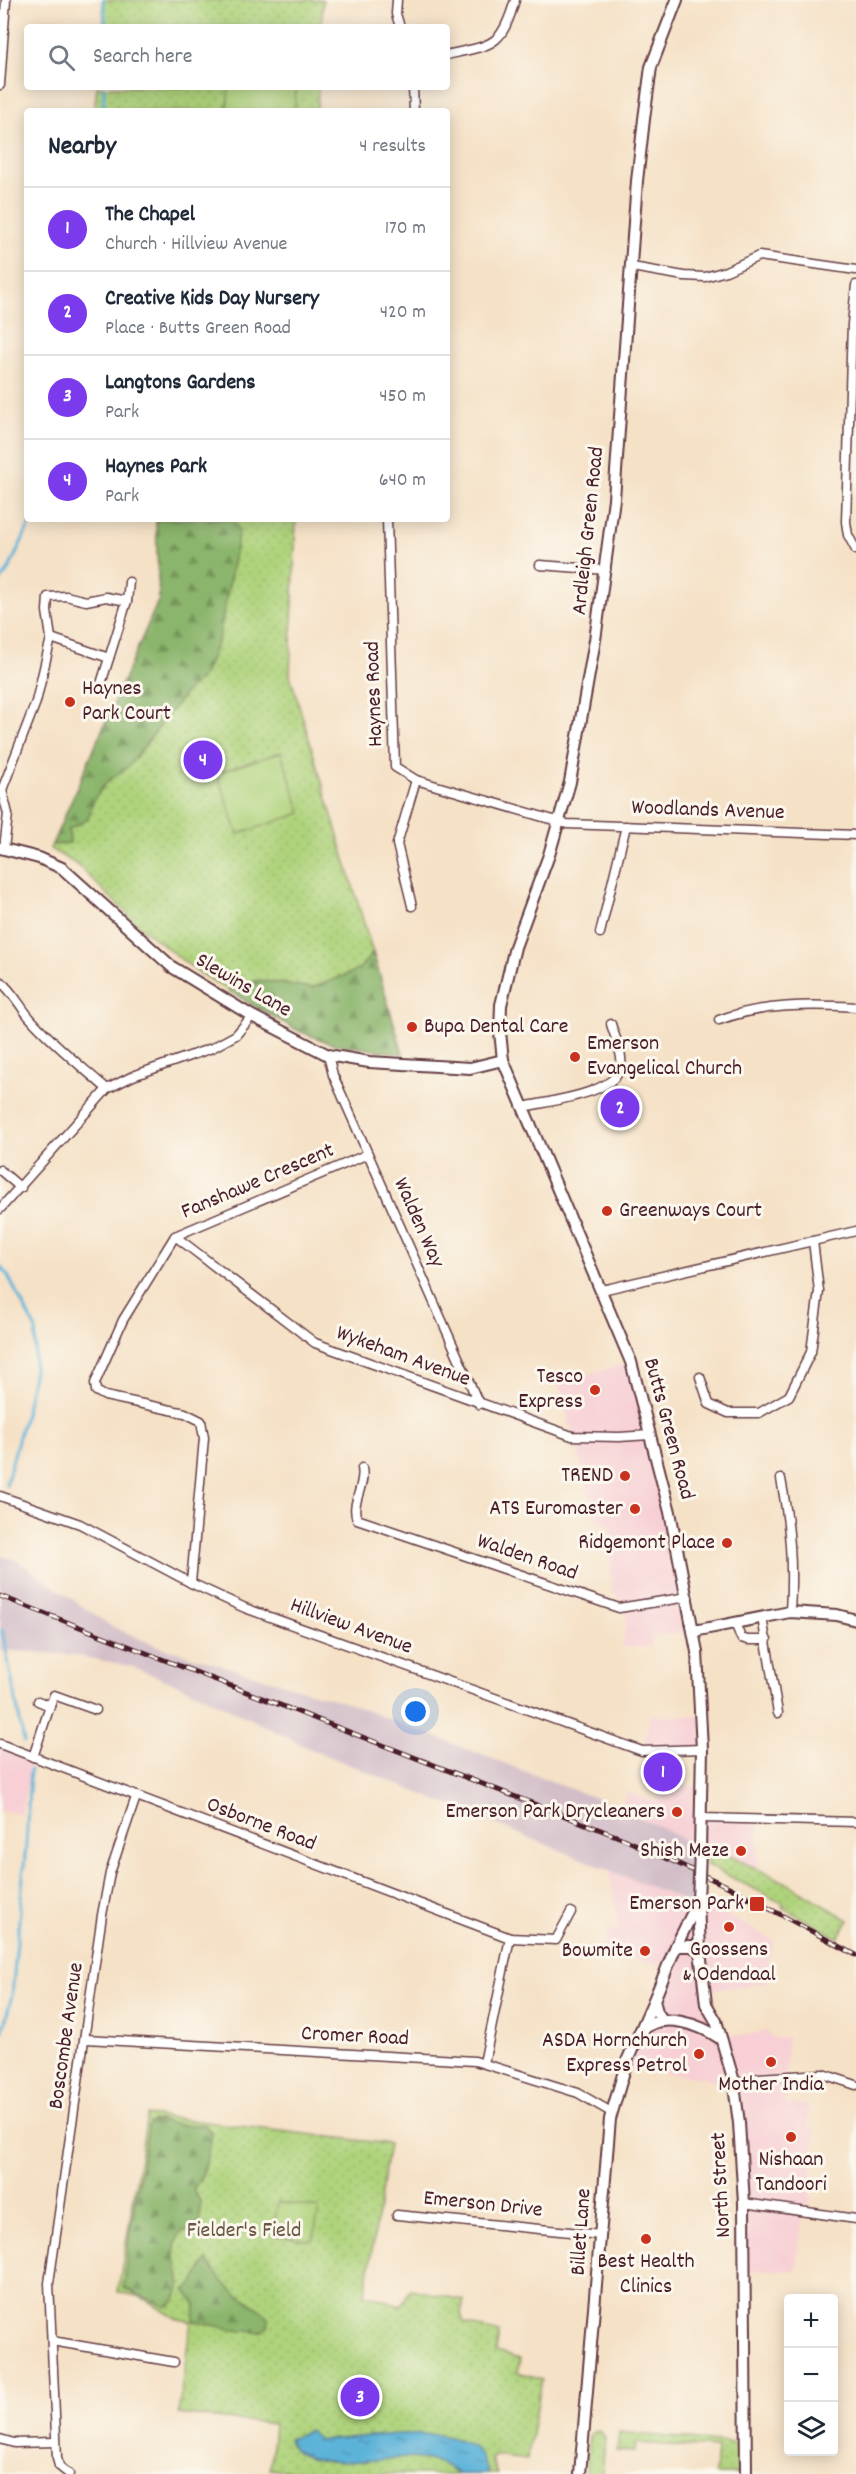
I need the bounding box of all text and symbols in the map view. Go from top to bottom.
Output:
search box [24,24,450,90]
icon: search [45,41,78,74]
text: Search here [93,42,192,73]
text: Nearby [48,129,116,166]
text: 4 results [359,133,426,161]
text: The Chapel [105,200,195,231]
text: 1 [65,215,70,243]
text: 170 m [385,215,426,243]
text: Church · Hillview Avenue [105,231,287,259]
text: Creative Kids Day Nursery [105,284,319,315]
text: 2 [63,299,72,327]
text: 420 m [380,299,426,327]
text: Place · Butts Green Road [105,315,291,343]
text: Langtons Gardens [105,368,256,399]
text: 3 [63,383,72,411]
text: 450 m [379,383,426,411]
text: Park [105,399,139,427]
street label: Ardleigh Green Road [565,445,613,617]
text: Haynes Park [105,452,207,483]
text: 4 [63,467,72,495]
text: 640 m [379,467,426,495]
text: Park [105,483,139,511]
street label: Haynes Road [358,641,392,747]
place label: Haynes Park Court [82,674,171,730]
marker: Haynes Park Court [63,695,77,709]
pin: 4 [184,738,222,783]
street label: Woodlands Avenue [631,793,785,829]
street label: Slewins Lane [189,946,297,1026]
place label: Bupa Dental Care [424,1012,568,1043]
marker: Bupa Dental Care [405,1020,419,1034]
place label: Emerson Evangelical Church [587,1029,742,1085]
marker: Emerson Evangelical Church [568,1050,582,1064]
pin: 2 [600,1086,640,1130]
street label: Fanshawe Crescent [177,1136,339,1228]
street label: Walden Way [384,1173,452,1274]
place label: Greenways Court [619,1196,762,1227]
marker: Greenways Court [600,1204,614,1218]
street label: Wykeham Avenue [331,1318,475,1396]
street label: Butts Green Road [634,1355,702,1503]
place label: Tesco Express [518,1362,583,1418]
marker: Tesco Express [588,1383,602,1397]
place label: TREND [561,1461,613,1492]
marker: TREND [618,1469,632,1483]
place label: ATS Euromaster [489,1494,624,1525]
marker: ATS Euromaster [628,1502,642,1516]
street label: Walden Road [473,1526,581,1590]
place label: Ridgemont Place [578,1528,715,1559]
marker: Ridgemont Place [720,1536,734,1550]
street label: Hillview Avenue [286,1591,416,1663]
your location [401,1697,430,1726]
pin: 1 [644,1750,682,1794]
street label: Osborne Road [202,1790,320,1860]
place label: Emerson Park Drycleaners [446,1797,665,1828]
marker: Emerson Park Drycleaners [670,1805,684,1819]
place label: Shish Meze [640,1836,729,1867]
marker: Shish Meze [734,1844,748,1858]
place label: Emerson Park [629,1889,744,1920]
marker: Emerson Park [748,1895,766,1913]
marker: Goossens & Odendaal [722,1920,736,1934]
place label: Goossens & Odendaal [682,1935,776,1991]
place label: Bowmite [562,1936,633,1967]
marker: Bowmite [638,1944,652,1958]
street label: Boscombe Avenue [41,1961,93,2111]
street label: Cromer Road [300,2019,410,2055]
place label: ASDA Hornchurch Express Petrol [542,2026,687,2082]
marker: ASDA Hornchurch Express Petrol [692,2047,706,2061]
marker: Mother India [764,2055,778,2069]
place label: Mother India [718,2070,824,2101]
marker: Nishaan Tandoori [784,2130,798,2144]
street label: North Street [704,2132,740,2238]
place label: Nishaan Tandoori [755,2145,827,2201]
street label: Emerson Drive [422,2183,544,2227]
street label: Billet Lane [564,2188,600,2276]
park label: Fielder's Field [187,2216,301,2247]
marker: Best Health Clinics [639,2232,653,2246]
place label: Best Health Clinics [597,2247,695,2303]
map controls [784,2294,838,2456]
button: + [784,2294,838,2348]
button: − [784,2348,838,2402]
pin: 3 [340,2374,380,2420]
button: layers [784,2402,838,2456]

